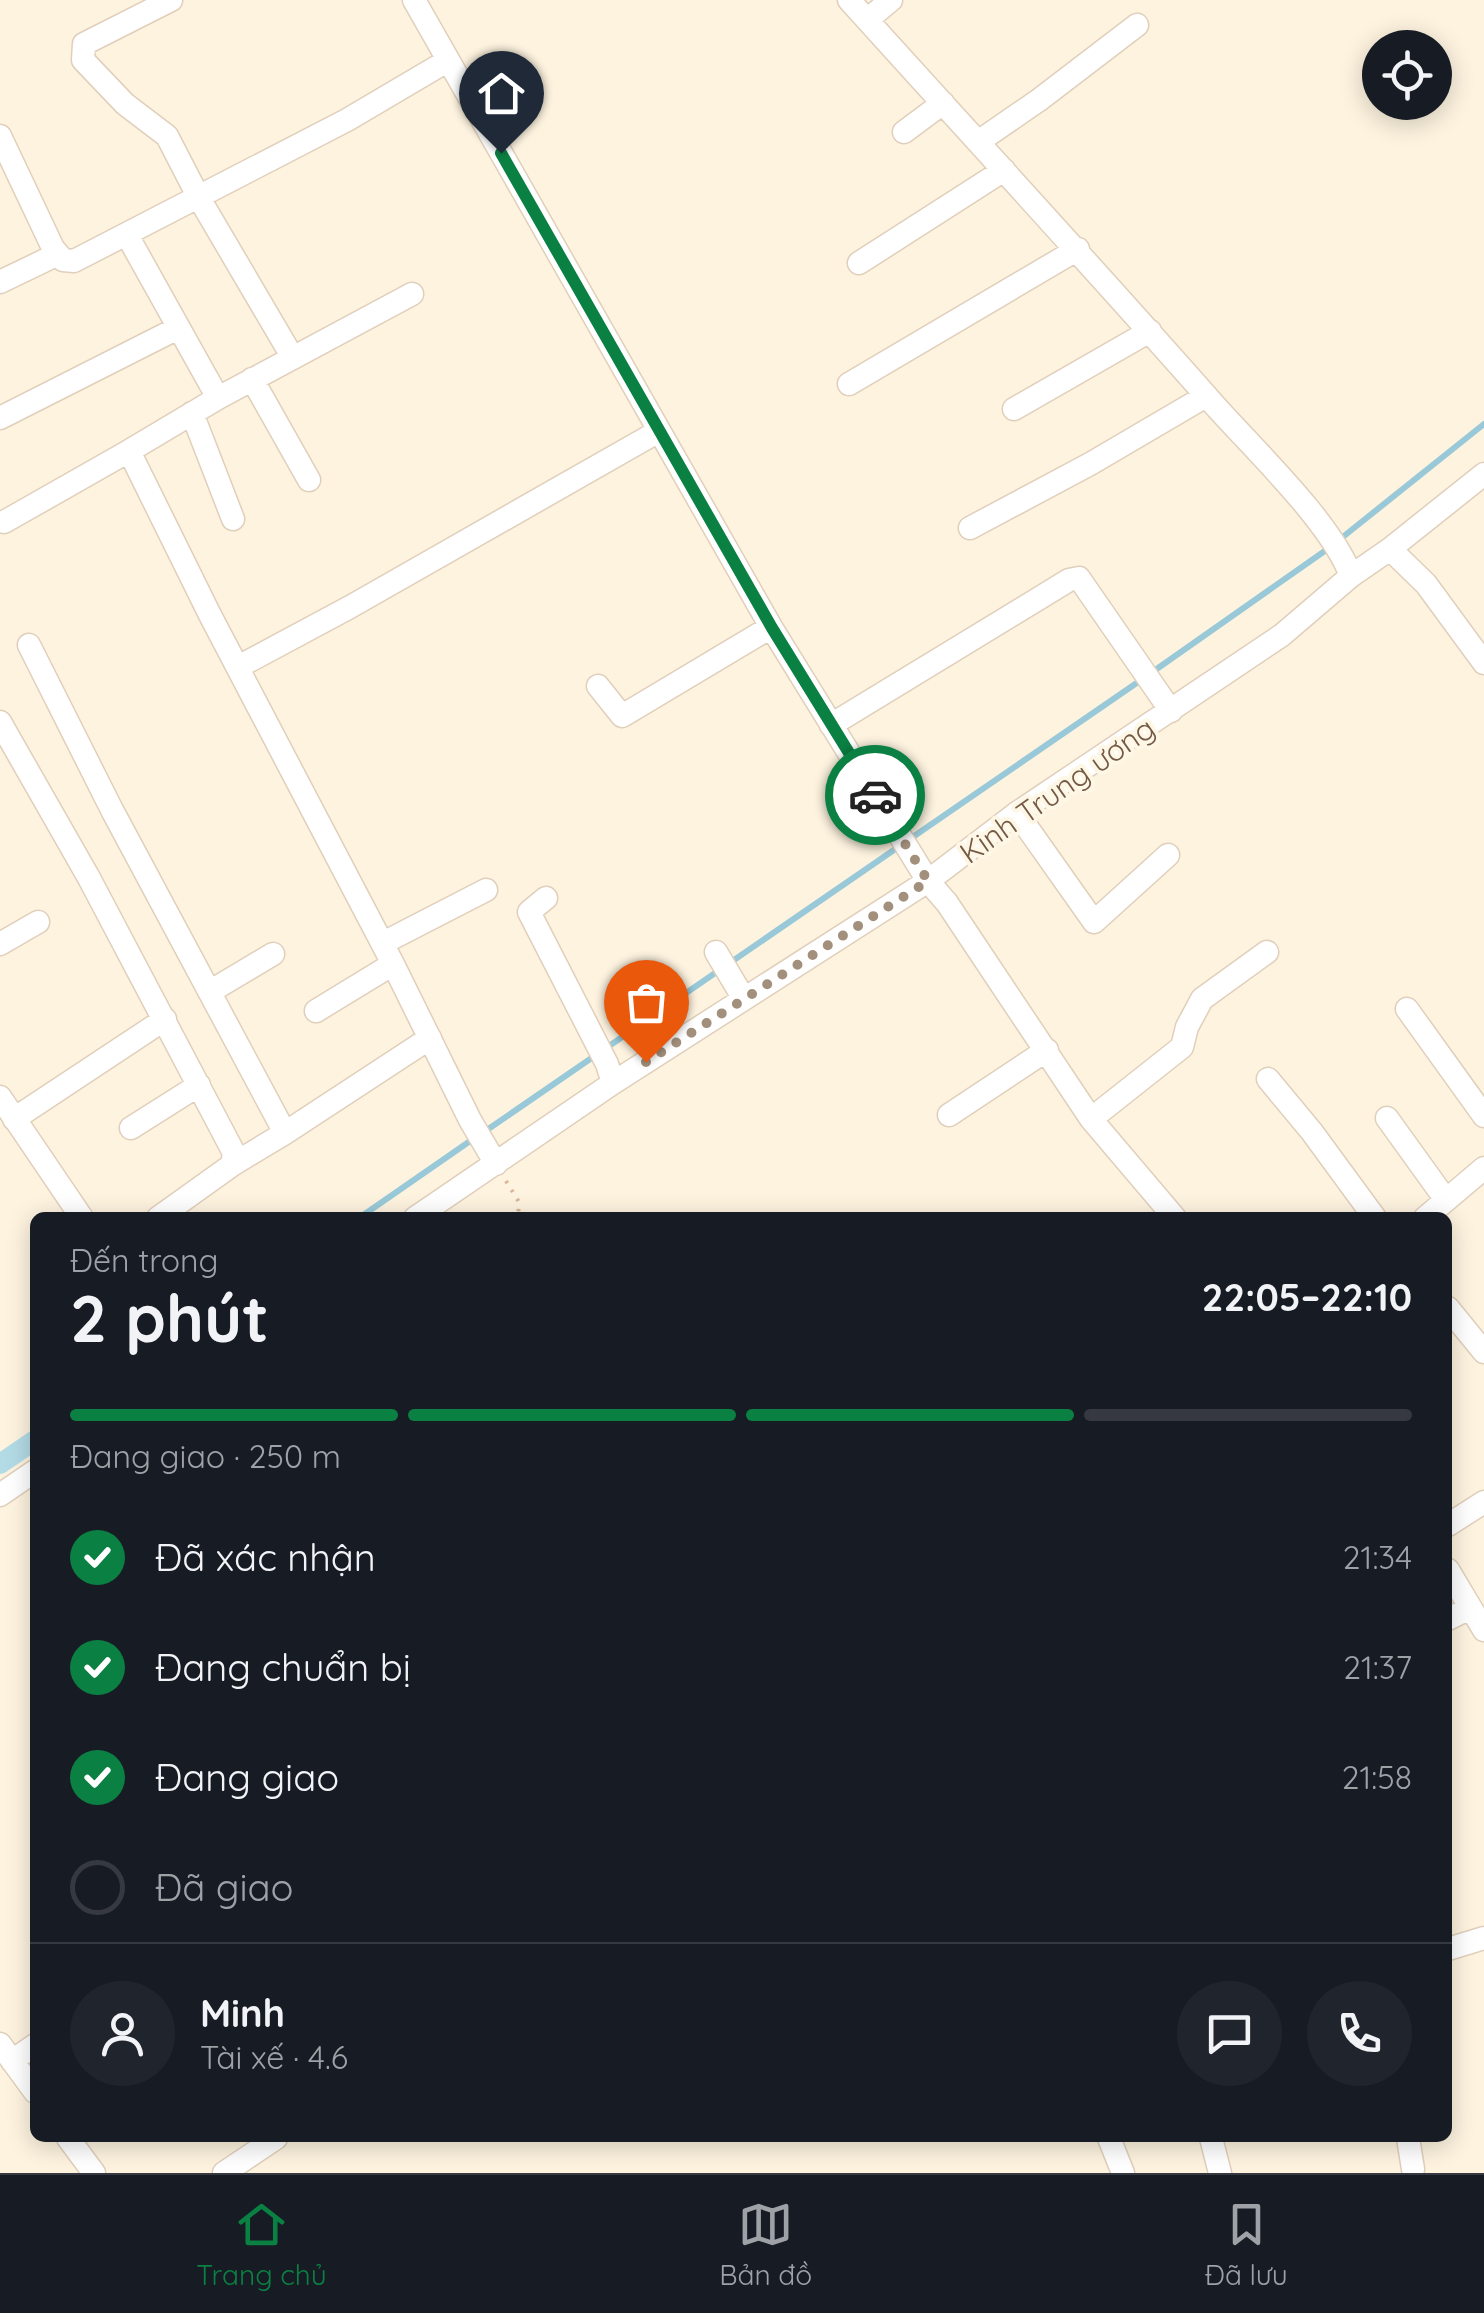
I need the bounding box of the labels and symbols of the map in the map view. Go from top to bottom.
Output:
pin [459,51,544,154]
street label: Kinh Trung ương [952,709,1162,871]
courier [825,745,925,845]
pin [604,960,689,1063]

